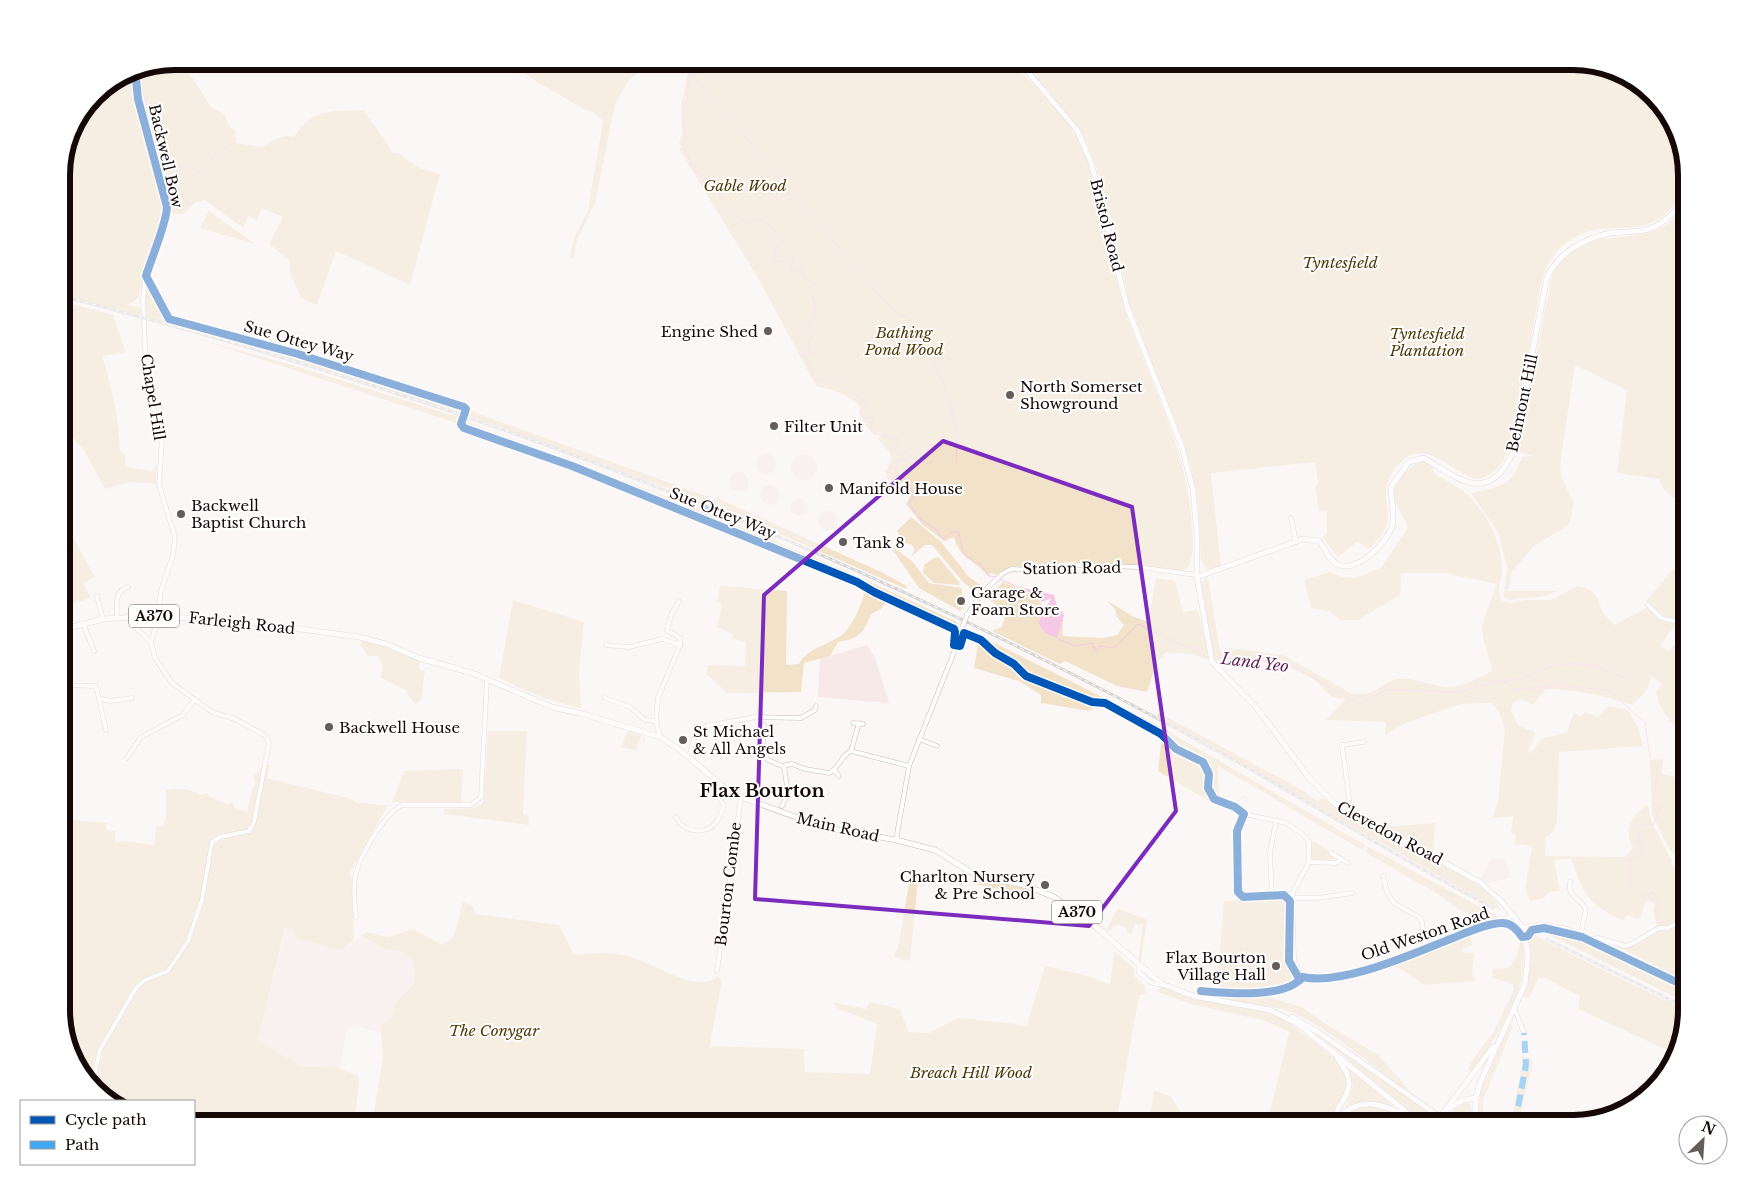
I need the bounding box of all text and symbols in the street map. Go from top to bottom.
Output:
street label: Backwell Bow [145,102,187,210]
park label: Gable Wood [703,176,787,195]
street label: Bristol Road [1086,177,1128,273]
park label: Tyntesfield [1302,253,1378,272]
street label: Sue Ottey Way [242,316,356,366]
place label: Engine Shed [661,322,758,341]
park label: Bathing Pond Wood [864,323,943,359]
park label: Tyntesfield Plantation [1389,324,1465,360]
marker: Engine Shed [762,325,774,337]
street label: Chapel Hill [137,352,169,442]
street label: Belmont Hill [1502,352,1542,454]
place label: North Somerset Showground [1020,377,1143,413]
marker: North Somerset Showground [1004,389,1016,401]
place label: Filter Unit [784,417,863,436]
marker: Filter Unit [768,420,780,432]
place label: Manifold House [839,479,963,498]
marker: Manifold House [823,482,835,494]
street label: Sue Ottey Way [667,483,779,543]
place label: Backwell Baptist Church [191,496,306,532]
marker: Backwell Baptist Church [175,508,187,520]
place label: Tank 8 [853,533,905,552]
marker: Tank 8 [837,536,849,548]
street label: Station Road [1022,558,1122,578]
place label: Garage & Foam Store [971,583,1060,619]
marker: Garage & Foam Store [955,595,967,607]
road number: A370 [129,604,179,628]
street label: Farleigh Road [188,608,296,638]
water label: Land Yeo [1219,648,1290,676]
place label: Backwell House [339,718,460,737]
marker: Backwell House [323,721,335,733]
place label: St Michael & All Angels [693,722,786,758]
marker: St Michael & All Angels [677,734,689,746]
district label: Flax Bourton [699,780,825,802]
street label: Clevedon Road [1334,797,1446,869]
street label: Main Road [795,808,881,846]
street label: Bourton Combe [711,821,745,947]
place label: Charlton Nursery & Pre School [900,867,1035,903]
marker: Charlton Nursery & Pre School [1039,879,1051,891]
road number: A370 [1052,900,1102,924]
street label: Old Weston Road [1358,903,1492,965]
place label: Flax Bourton Village Hall [1165,948,1266,984]
marker: Flax Bourton Village Hall [1270,960,1282,972]
park label: The Conygar [449,1021,540,1040]
park label: Breach Hill Wood [909,1063,1032,1082]
legend [20,1100,195,1165]
text: Cycle path [65,1110,147,1129]
north arrow [1678,1115,1728,1165]
text: N [1699,1117,1718,1139]
text: Path [65,1135,99,1154]

